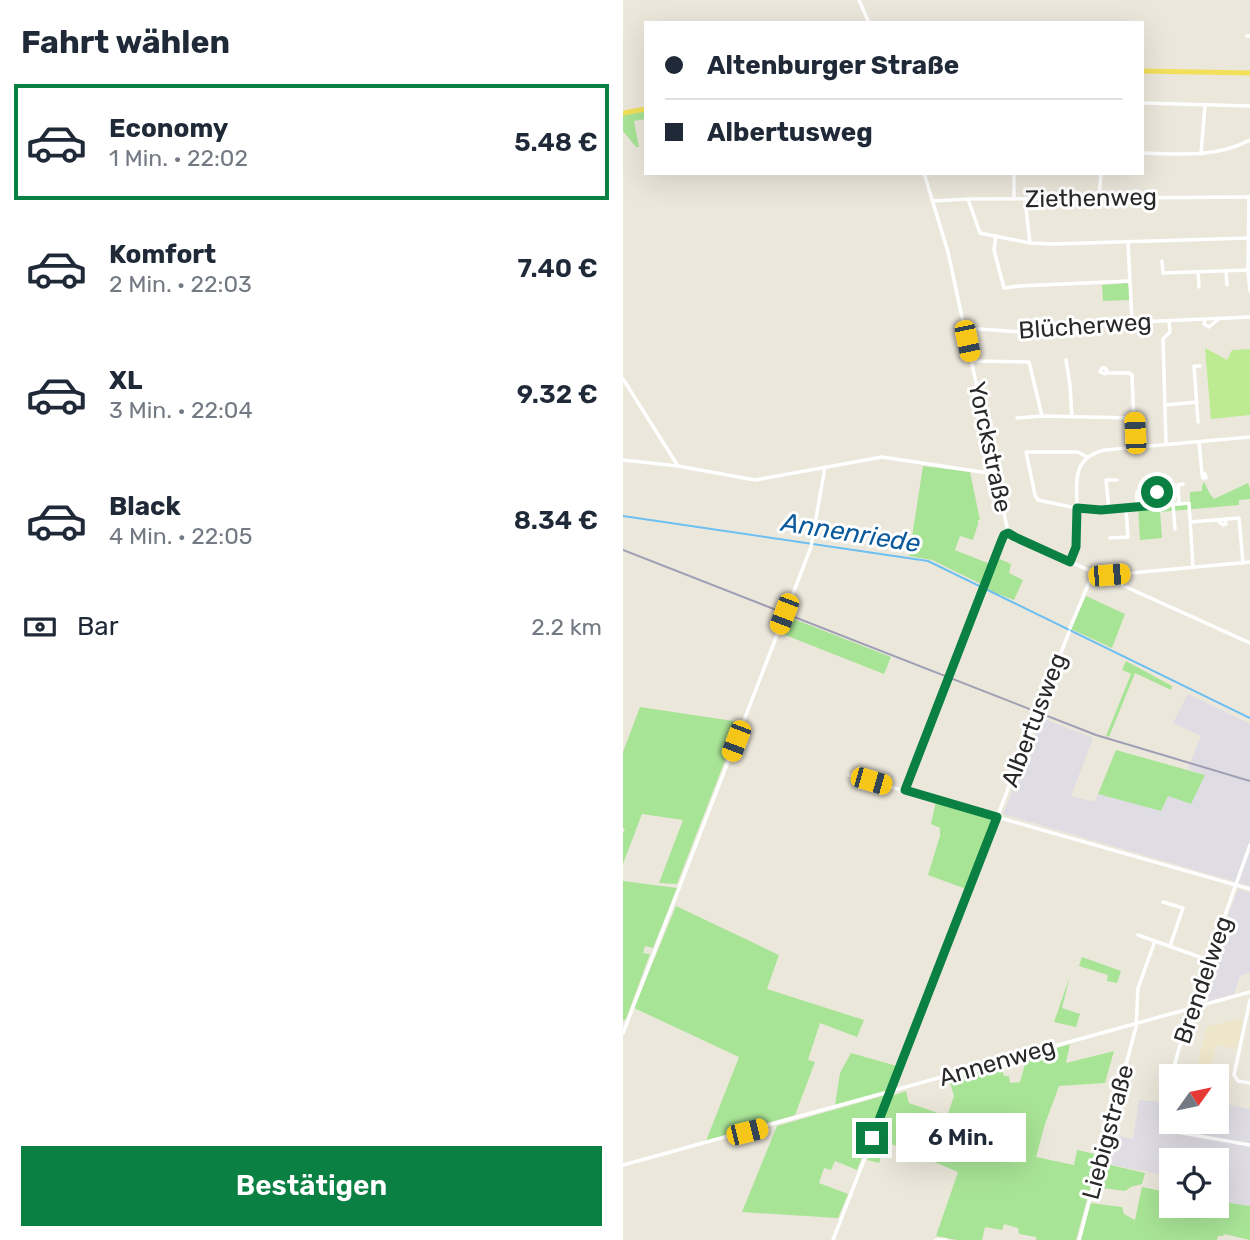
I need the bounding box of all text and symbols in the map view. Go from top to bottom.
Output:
text: Fahrt wählen [21,23,230,61]
text: Altenburger Straße [707,50,959,81]
icon: car [25,111,88,174]
text: Economy [109,113,228,144]
text: Albertusweg [707,117,873,148]
text: 5.48 € [514,127,598,158]
text: 1 Min. · 22:02 [109,144,248,172]
street label: Ziethenweg [1025,183,1157,213]
icon: car [25,237,88,300]
text: Komfort [109,239,216,270]
text: 7.40 € [518,253,598,284]
text: 2 Min. · 22:03 [109,270,252,298]
street label: Blücherweg [1017,307,1153,345]
car [953,318,982,364]
icon: car [25,363,88,426]
text: XL [109,365,142,396]
text: 9.32 € [517,379,598,410]
street label: Yorckstraße [962,379,1018,515]
text: 3 Min. · 22:04 [109,396,253,424]
car [1124,411,1147,455]
route start [1141,476,1173,508]
icon: car [25,489,88,552]
text: Black [109,491,181,522]
text: 8.34 € [514,505,598,536]
water label: Annenriede [777,506,923,559]
text: 4 Min. · 22:05 [109,522,253,550]
car [1088,563,1131,587]
car [767,591,802,637]
icon: cash [21,608,59,646]
text: Bar [77,611,119,642]
text: 2.2 km [531,613,602,641]
street label: Albertusweg [996,649,1072,791]
car [719,718,754,764]
car [848,765,895,797]
street label: Brendelweg [1168,912,1238,1048]
street label: Annenweg [936,1032,1058,1092]
street label: Liebigstraße [1077,1061,1139,1203]
north arrow [1159,1064,1229,1134]
map controls [1159,1064,1229,1218]
callout: 6 Min. [897,1114,1026,1162]
car [725,1117,770,1147]
route end [856,1122,888,1154]
text: 6 Min. [928,1123,994,1151]
button: Bestätigen [21,1146,602,1226]
button: locate [1159,1148,1229,1218]

